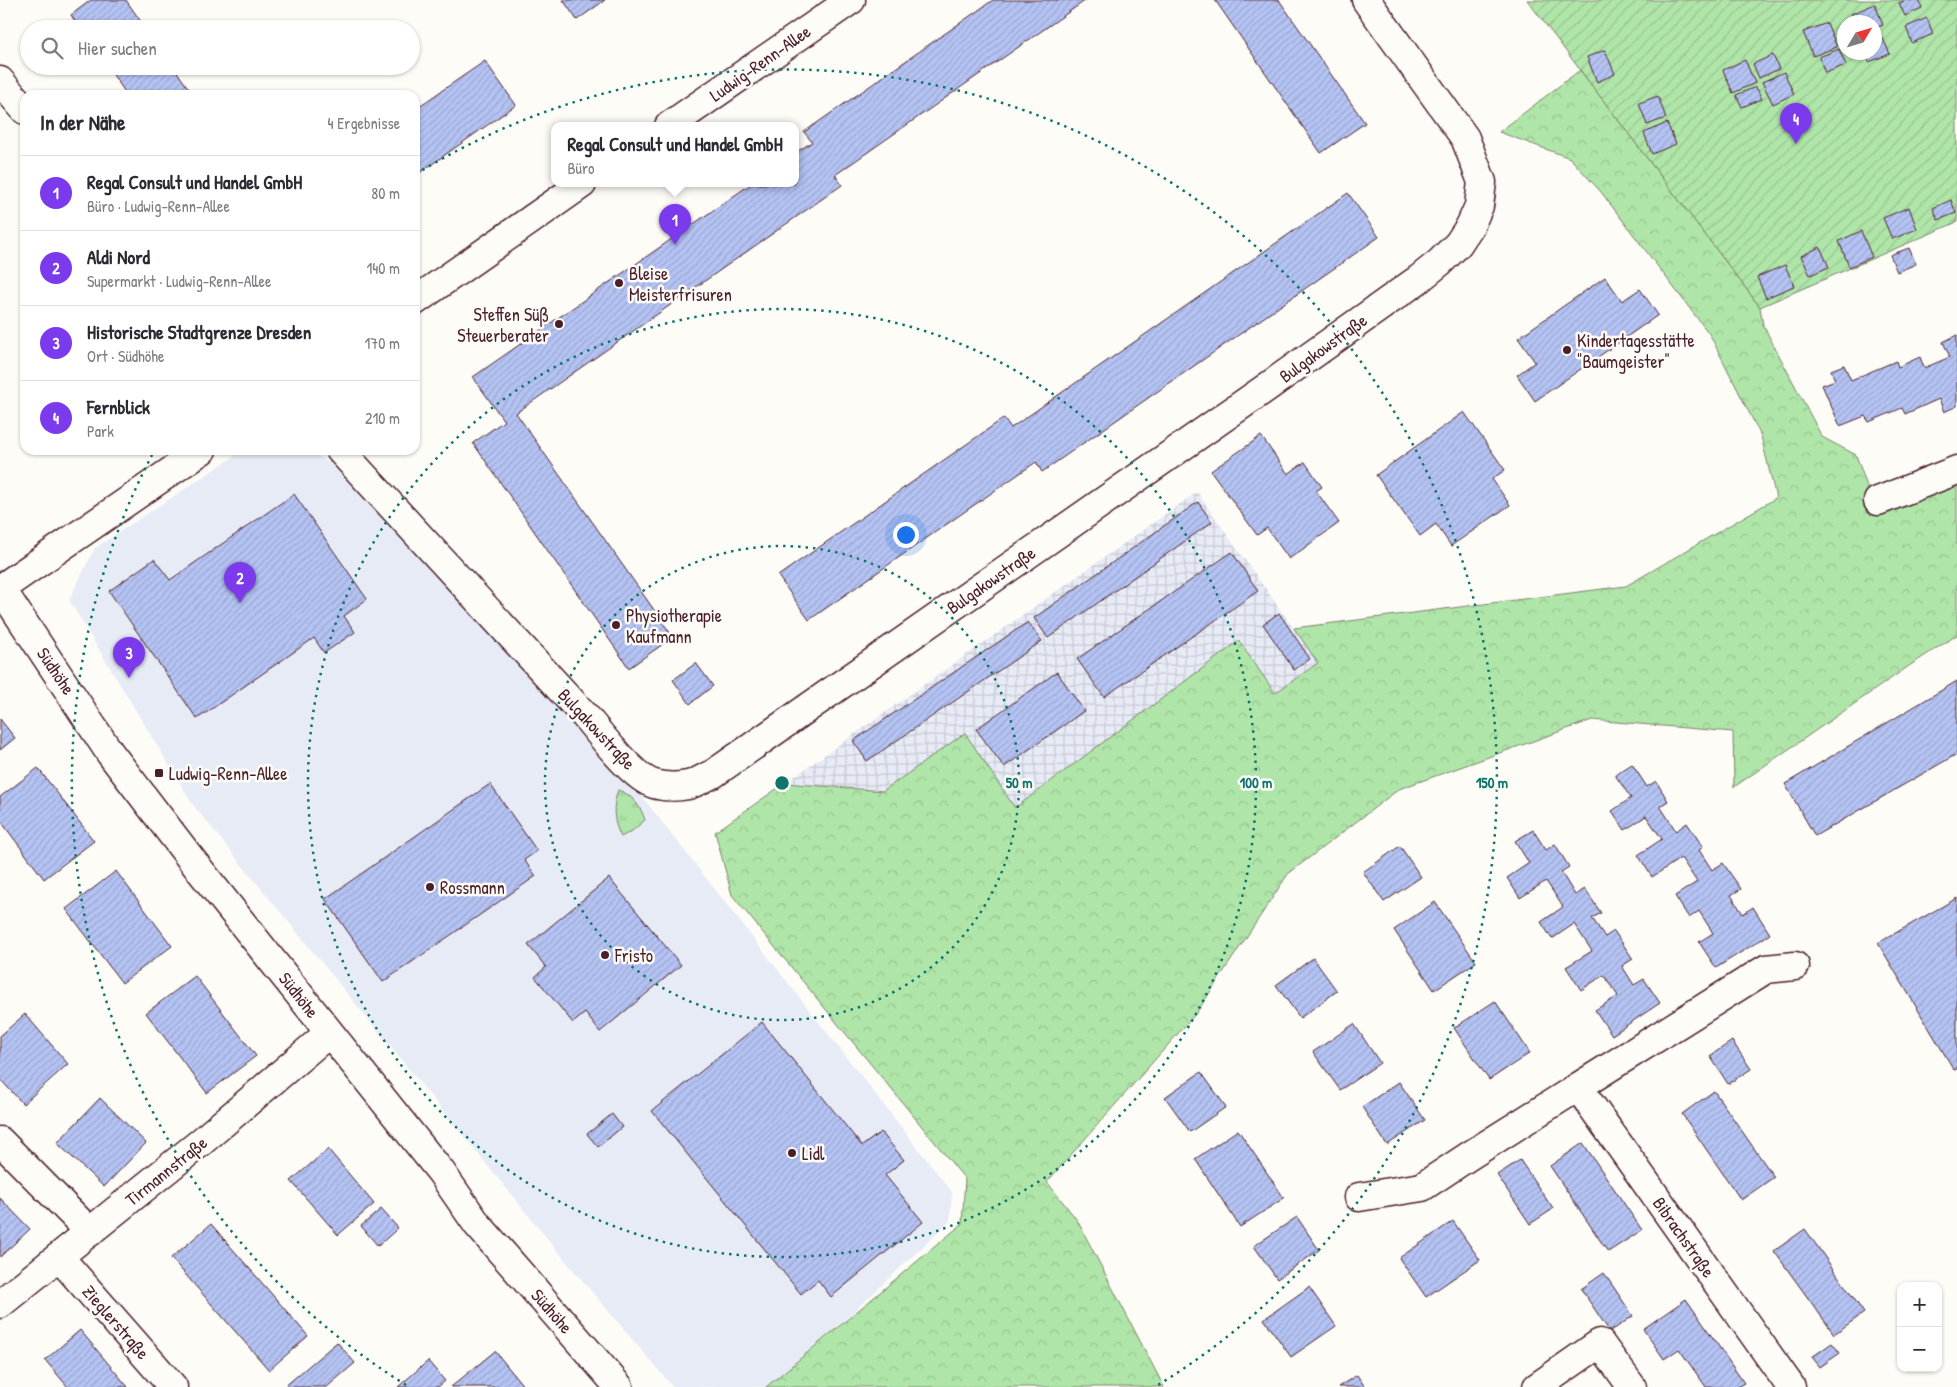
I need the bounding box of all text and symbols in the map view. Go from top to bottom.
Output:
north arrow [1837,15,1882,60]
street label: Ludwig-Renn-Allee [704,19,816,107]
search box [20,20,420,75]
icon: search [38,34,66,62]
text: Hier suchen [78,35,157,61]
pin: 4 [1780,103,1812,144]
text: In der Nähe [40,108,125,137]
text: 4 Ergebnisse [328,112,400,134]
popup [551,122,799,187]
text: Regal Consult und Handel GmbH [567,131,783,157]
text: Büro [567,157,595,179]
text: Regal Consult und Handel GmbH [87,169,302,195]
text: 1 [53,182,59,204]
text: 80 m [371,182,400,204]
text: Büro · Ludwig-Renn-Allee [87,195,230,217]
pin: 1 [659,204,691,245]
text: Aldi Nord [87,244,150,270]
text: 2 [52,257,60,279]
text: 140 m [366,257,400,279]
place label: Bleise Meisterfrisuren [629,261,732,307]
text: Supermarkt · Ludwig-Renn-Allee [87,270,271,292]
marker: Bleise Meisterfrisuren [613,277,625,289]
place label: Steffen Süß Steuerberater [457,302,549,348]
street label: Bulgakowstraße [1274,308,1372,388]
marker: Steffen Süß Steuerberater [553,318,565,330]
text: Historische Stadtgrenze Dresden [87,319,311,345]
place label: Kindertagesstätte "Baumgeister" [1577,328,1695,374]
text: 3 [52,332,60,354]
text: 170 m [365,332,400,354]
marker: Kindertagesstätte "Baumgeister" [1561,344,1573,356]
text: Ort · Südhöhe [87,345,164,367]
text: Fernblick [87,394,150,420]
text: 4 [53,407,59,429]
text: 210 m [365,407,400,429]
text: Park [87,420,114,442]
your location [893,522,919,548]
street label: Bulgakowstraße [942,540,1040,620]
pin: 2 [224,562,256,603]
place label: Physiotherapie Kaufmann [626,603,722,649]
marker: Physiotherapie Kaufmann [610,619,622,631]
pin: 3 [113,637,145,678]
street label: Südhöhe [31,642,81,700]
street label: Bulgakowstraße [553,683,641,775]
place label: Ludwig-Renn-Allee [169,761,287,786]
marker: Ludwig-Renn-Allee [153,767,165,779]
text: 50 m [1006,772,1032,793]
text: 100 m [1240,772,1272,793]
text: 150 m [1476,772,1508,793]
centre of rings [773,774,791,792]
place label: Rossmann [440,875,505,900]
marker: Rossmann [424,881,436,893]
place label: Fristo [614,943,653,968]
marker: Fristo [599,949,611,961]
street label: Südhöhe [273,967,325,1023]
street label: Tirmannstraße [120,1130,212,1212]
place label: Lidl [802,1141,825,1166]
marker: Lidl [786,1147,798,1159]
street label: Bibrachstraße [1647,1192,1721,1282]
street label: Zieglerstraße [77,1279,155,1365]
map controls [1897,1282,1942,1372]
button: + [1897,1282,1942,1327]
street label: Südhöhe [525,1283,579,1339]
button: − [1897,1327,1942,1372]

